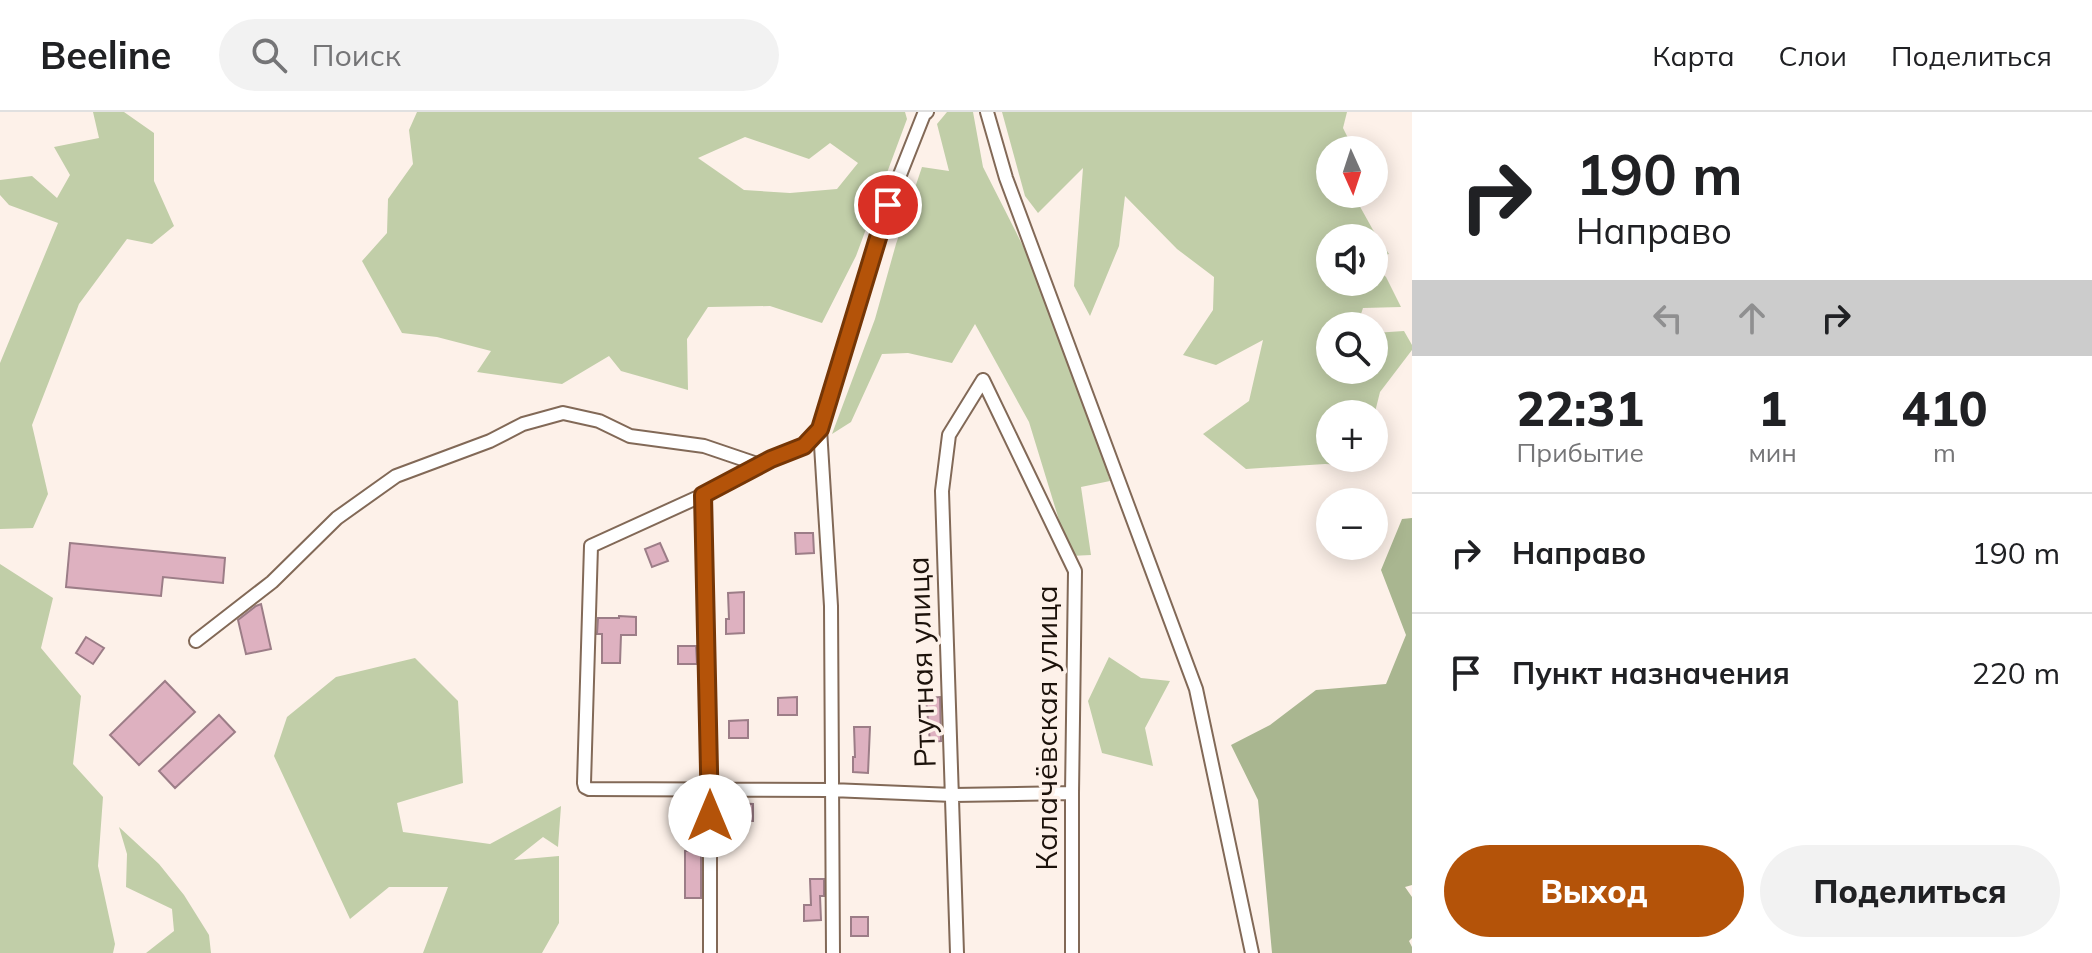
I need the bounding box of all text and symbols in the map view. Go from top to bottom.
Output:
search box [219,19,779,91]
text: Beeline [40,31,171,79]
icon: search [247,33,291,77]
text: Поиск [311,36,401,74]
text: Карта [1652,38,1735,73]
text: Слои [1779,38,1847,73]
text: Поделиться [1891,38,2052,73]
north arrow [1316,136,1388,208]
map controls [1316,136,1388,560]
text: 190 m [1576,139,1743,209]
icon: right [1444,144,1548,248]
pin [854,171,922,239]
icon: arrive [866,183,910,227]
text: Направо [1576,208,1732,253]
button: sound [1316,224,1388,296]
icon: left [1646,296,1690,340]
icon: ahead [1730,296,1774,340]
icon: right [1814,296,1858,340]
button: search [1316,312,1388,384]
text: 22:31 [1516,378,1644,438]
text: 1 [1758,378,1787,438]
text: 410 [1901,378,1988,438]
button: + [1316,400,1388,472]
text: Прибытие [1516,436,1644,469]
text: мин [1748,436,1797,469]
text: m [1933,436,1956,469]
button: − [1316,488,1388,560]
icon: right [1444,531,1488,575]
text: Направо [1512,534,1646,572]
text: 190 m [1972,534,2060,572]
street label: Ртутная улица [898,556,944,768]
street label: Калачёвская улица [1027,585,1065,871]
icon: arrive [1444,651,1488,695]
text: Пункт назначения [1512,654,1790,692]
text: 220 m [1972,654,2060,692]
position arrow [668,774,752,858]
button: Выход [1444,845,1744,937]
button: Поделиться [1760,845,2060,937]

